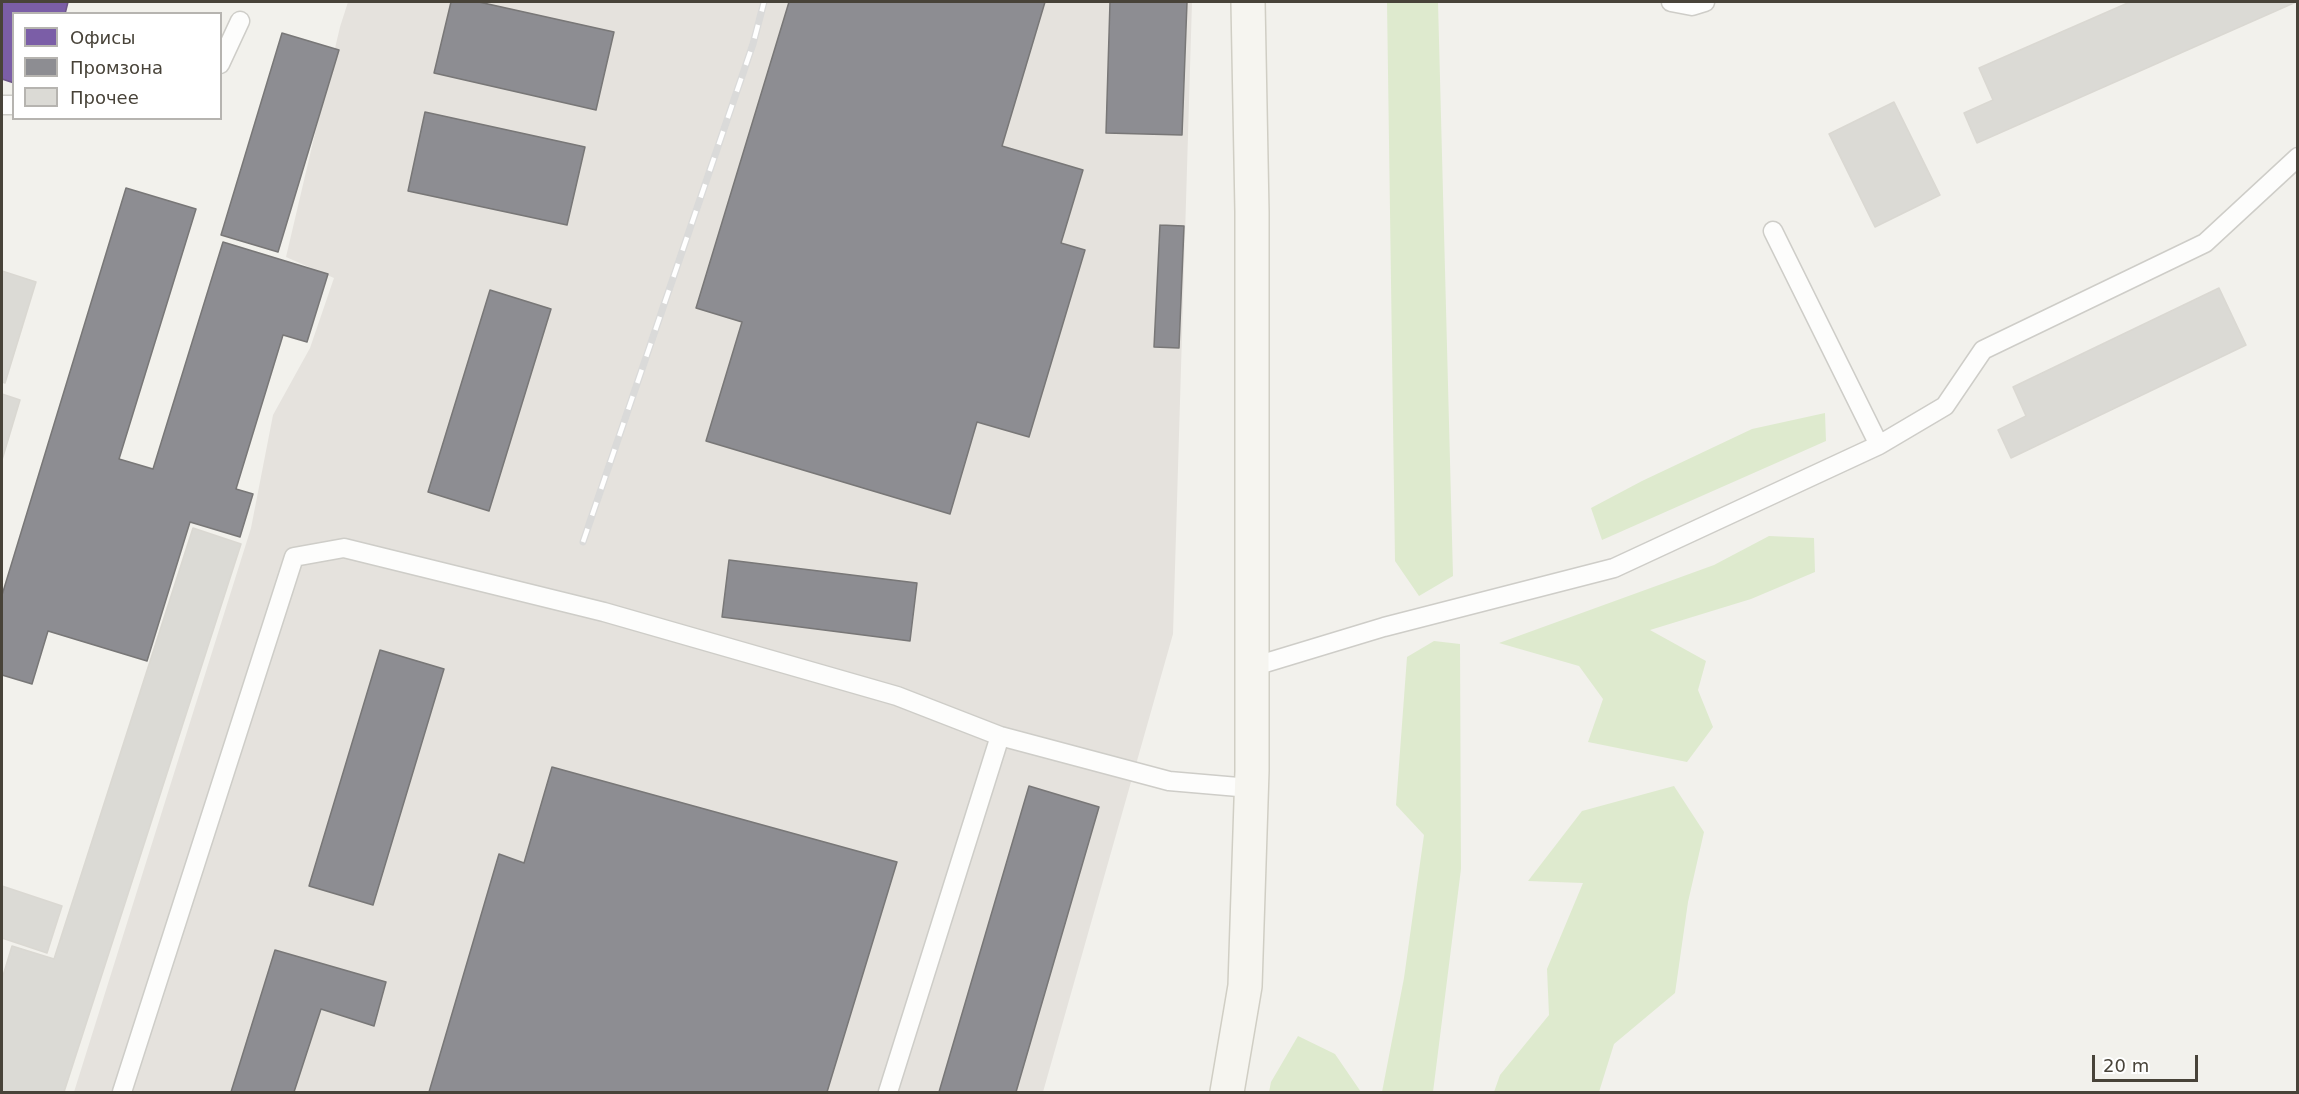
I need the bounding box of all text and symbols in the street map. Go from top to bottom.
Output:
legend [12,12,222,120]
text: Офисы [70,27,135,48]
text: Промзона [70,57,163,78]
text: Прочее [70,87,139,108]
scale bar [2095,1043,2202,1081]
text: 20 m [2103,1055,2149,1076]

